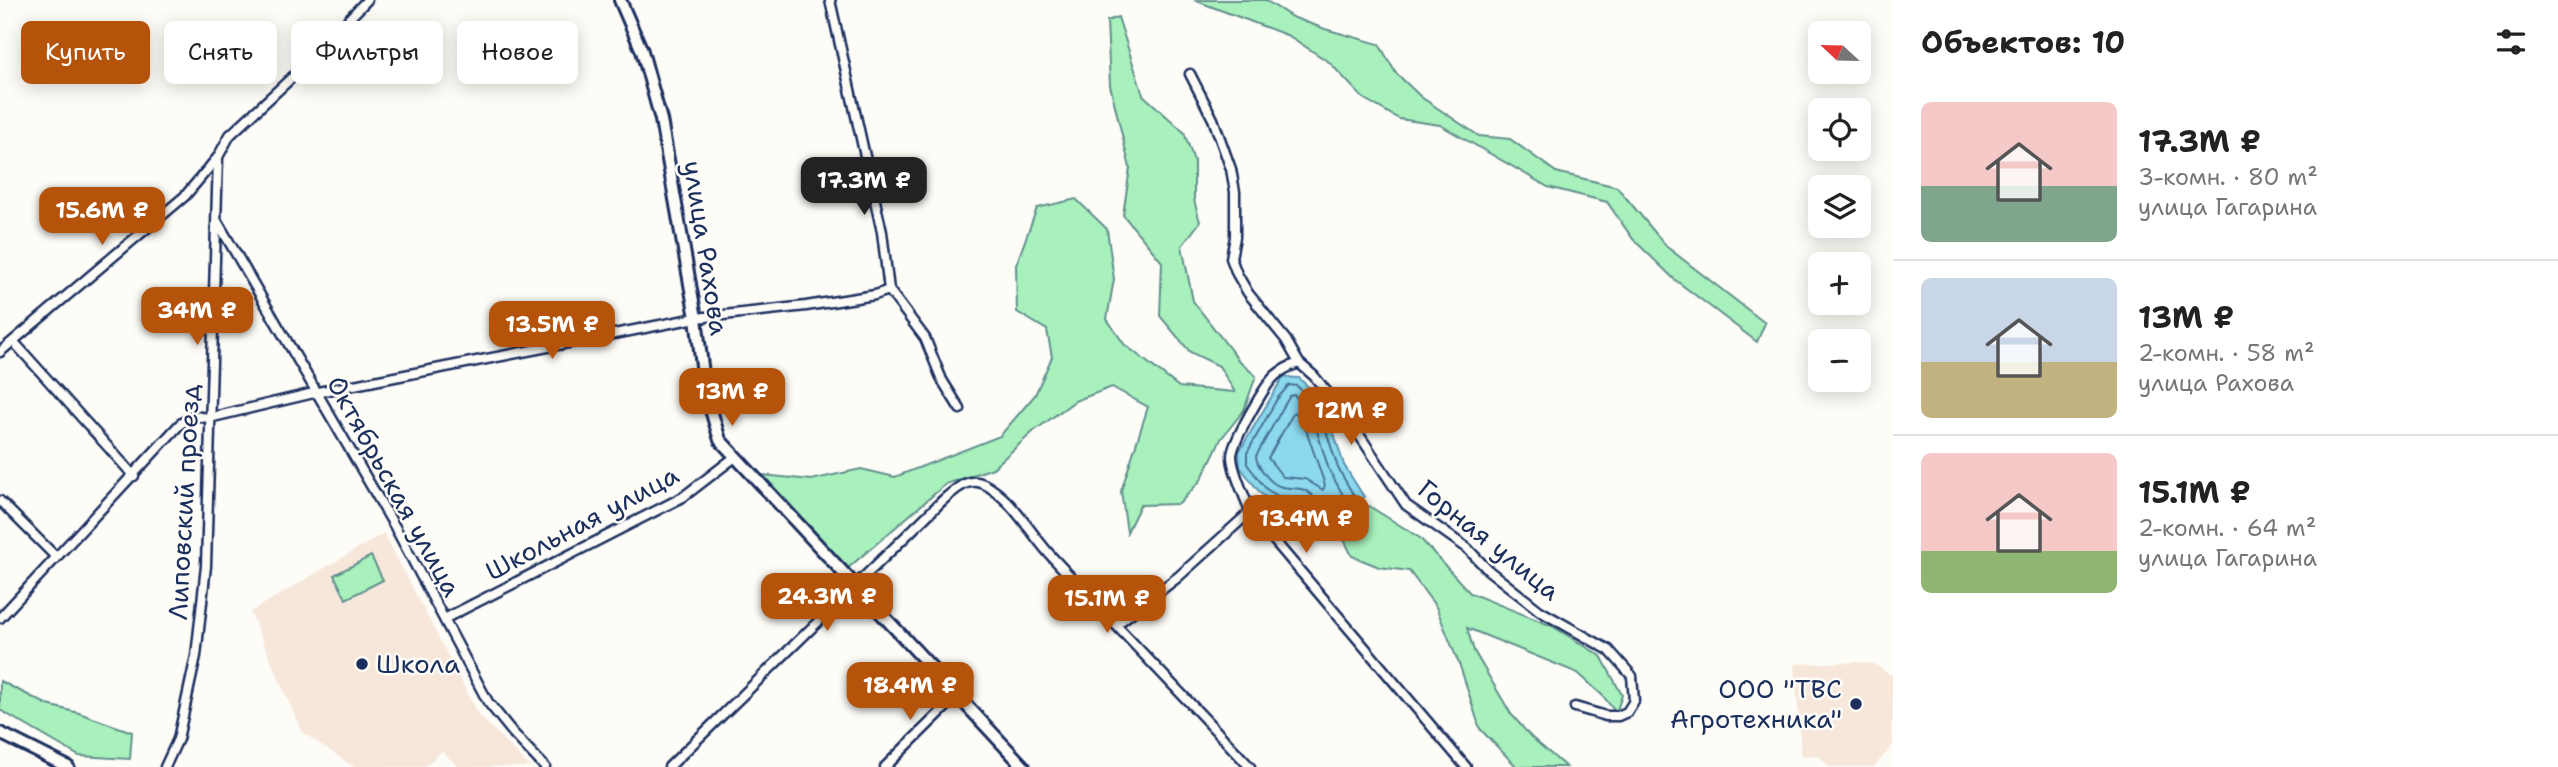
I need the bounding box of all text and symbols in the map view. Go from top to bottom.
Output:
chip: Купить [21,21,150,84]
chip: Снять [164,21,277,84]
chip: Фильтры [291,21,443,84]
chip: Новое [457,21,578,84]
north arrow [1808,21,1871,84]
map controls [1808,21,1871,392]
text: Объектов: 10 [1921,22,2125,63]
icon: filters [2492,23,2530,61]
button: locate [1808,98,1871,161]
text: 17.3M ₽ [2138,121,2261,162]
icon: home [1977,130,2061,214]
street label: улица Рахова [675,158,738,338]
pin: 17.3M ₽ [799,158,929,217]
text: 3-комн. · 80 m² [2138,162,2318,192]
text: 17.3M ₽ [817,165,911,195]
button: layers [1808,175,1871,238]
pin: 15.6M ₽ [37,188,167,247]
text: улица Гагарина [2138,192,2317,222]
text: 15.6M ₽ [55,195,149,225]
button: + [1808,252,1871,315]
pin: 34M ₽ [148,288,246,347]
text: 34M ₽ [157,295,237,325]
text: 13M ₽ [2138,297,2234,338]
pin: 13.5M ₽ [487,302,617,361]
icon: home [1977,306,2061,390]
text: 13.5M ₽ [505,309,599,339]
button: − [1808,329,1871,392]
text: 2-комн. · 58 m² [2138,338,2315,368]
pin: 13M ₽ [683,368,781,428]
text: улица Рахова [2138,368,2294,398]
street label: Октябрьская улица [319,369,470,602]
text: 13M ₽ [695,376,769,406]
street label: Липовский проезд [160,383,207,621]
pin: 12M ₽ [1302,388,1400,447]
text: 12M ₽ [1314,395,1388,425]
street label: Школьная улица [479,457,684,588]
street label: Горная улица [1411,471,1568,608]
text: 15.1M ₽ [2138,472,2251,513]
icon: home [1977,481,2061,565]
pin: 13.4M ₽ [1241,496,1371,555]
text: 13.4M ₽ [1259,503,1353,533]
text: 2-комн. · 64 m² [2138,513,2316,543]
text: улица Гагарина [2138,543,2317,573]
pin: 24.3M ₽ [762,574,892,633]
pin: 15.1M ₽ [1042,576,1172,635]
text: 24.3M ₽ [777,581,877,611]
text: 15.1M ₽ [1064,583,1150,613]
place label: Школа [376,646,460,681]
marker: Школа [354,656,370,672]
pin: 18.4M ₽ [845,662,975,722]
text: 18.4M ₽ [863,670,957,700]
place label: ООО "ТВС Агротехника" [1670,671,1842,736]
marker: ООО "ТВС Агротехника" [1848,696,1864,712]

